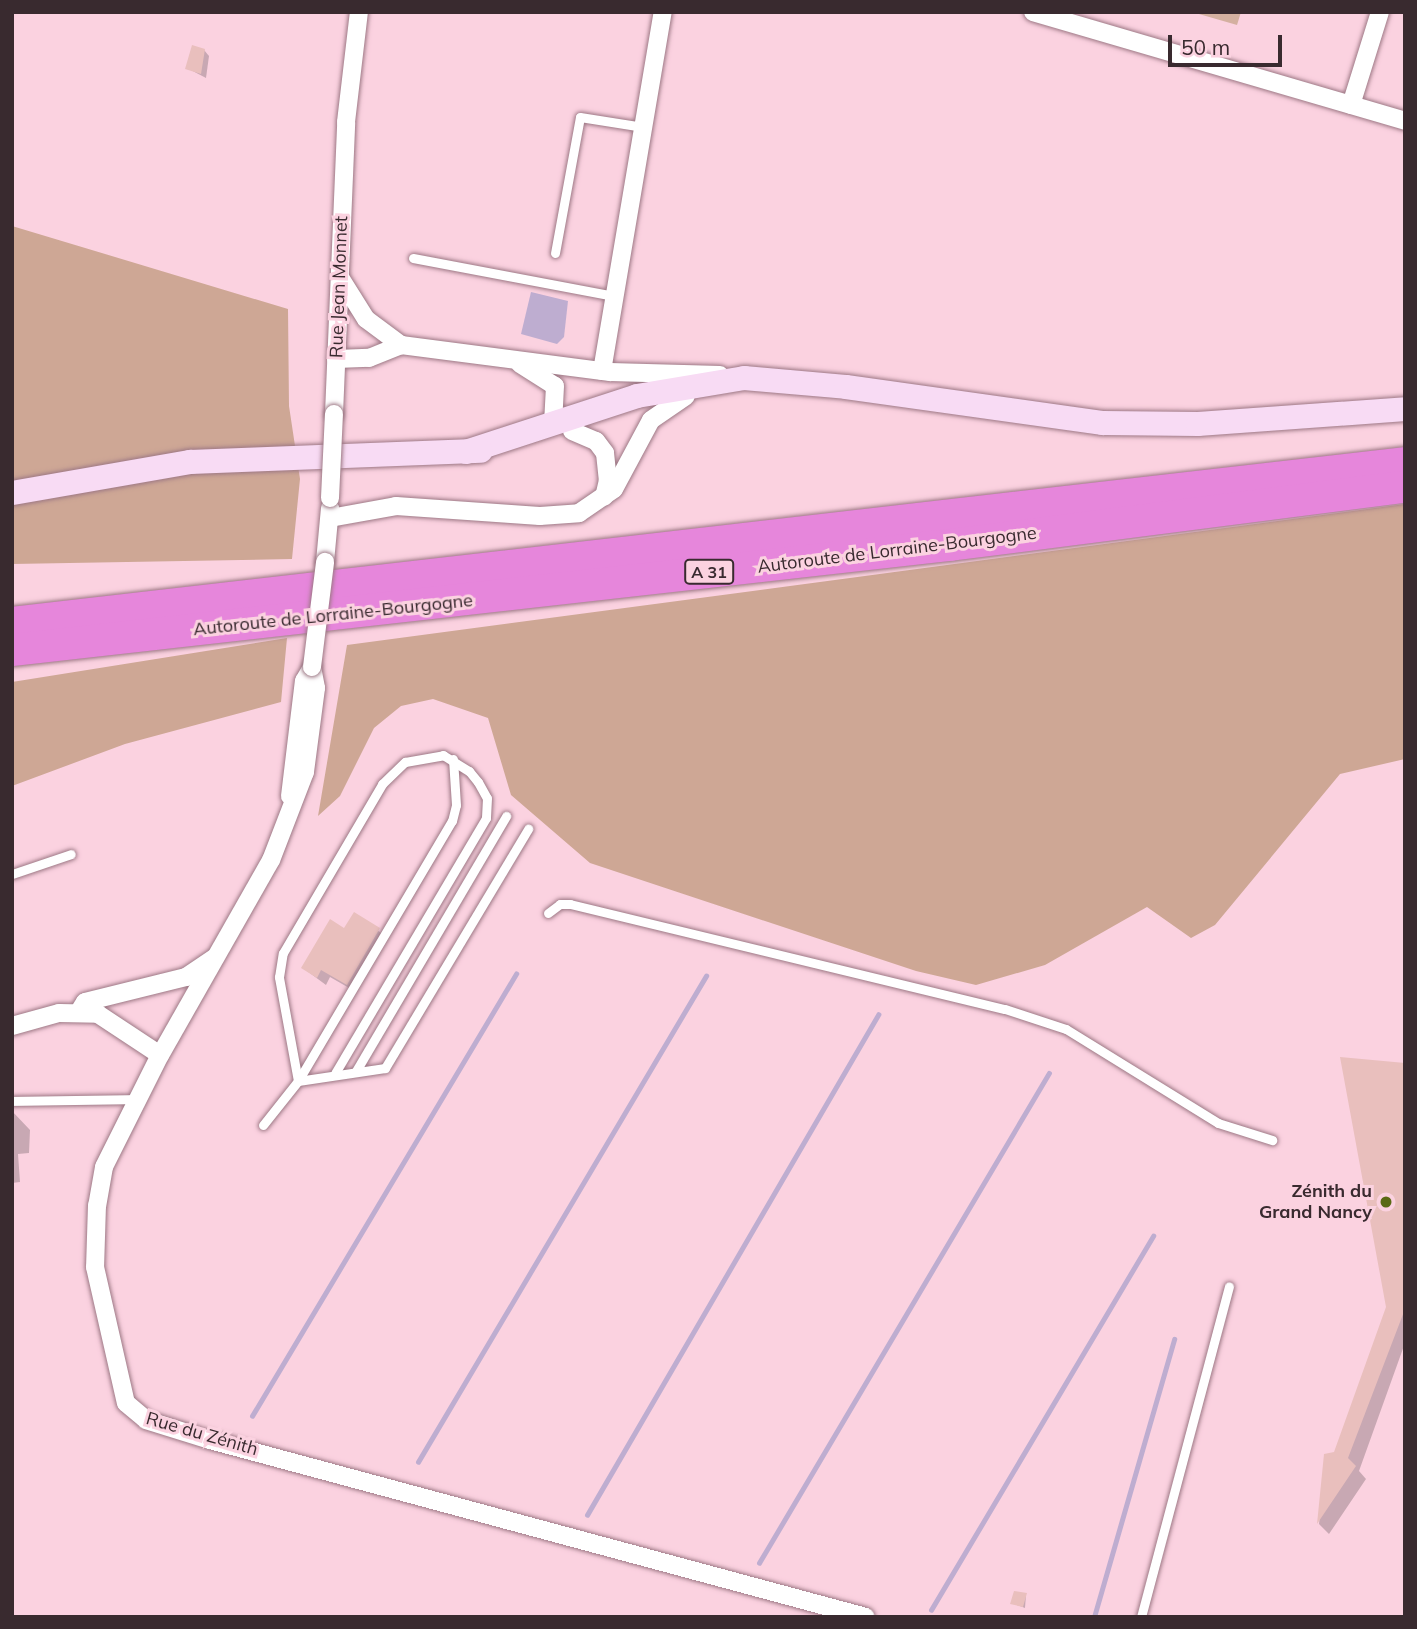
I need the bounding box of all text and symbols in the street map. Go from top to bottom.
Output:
scale bar [1172,21,1286,65]
text: 50 m [1181,34,1230,60]
street label: Rue Jean Monnet [326,216,352,358]
street label: Autoroute de Lorraine-Bourgogne [756,522,1038,578]
road number: A 31 [683,559,735,584]
street label: Autoroute de Lorraine-Bourgogne [192,590,474,640]
place label: Zénith du Grand Nancy [1259,1181,1372,1224]
marker: Zénith du Grand Nancy [1378,1194,1394,1210]
street label: Rue du Zénith [144,1408,260,1460]

